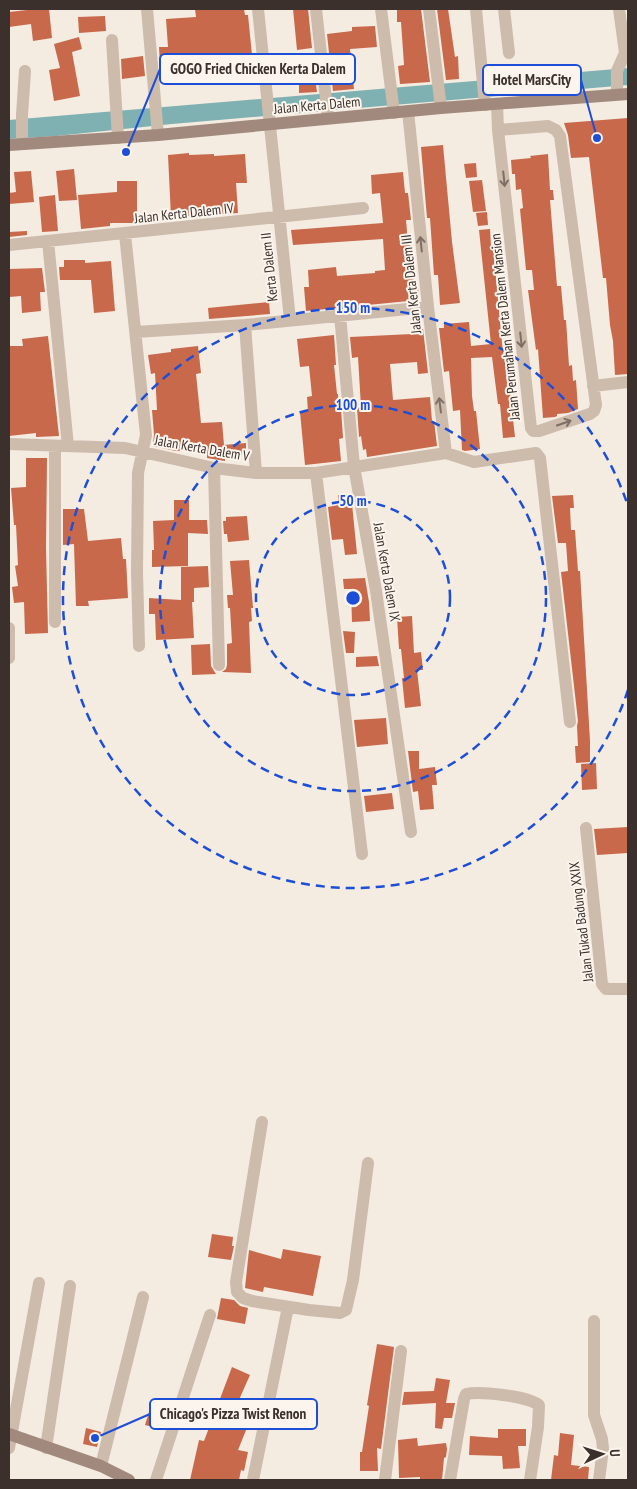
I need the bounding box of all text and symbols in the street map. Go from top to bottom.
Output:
callout: GOGO Fried Chicken Kerta Dalem [160,54,355,84]
text: GOGO Fried Chicken Kerta Dalem [170,59,346,78]
callout: Hotel MarsCity [483,65,581,95]
text: Hotel MarsCity [493,70,572,89]
street label: Jalan Kerta Dalem [272,92,361,118]
one-way arrow [499,170,509,186]
street label: Jalan Kerta Dalem IV [133,199,235,227]
street label: Kerta Dalem II [256,232,282,302]
street label: Jalan Perumahan Kerta Dalem Mansion [486,233,524,422]
street label: Jalan Kerta Dalem III [397,234,425,335]
one-way arrow [417,236,426,252]
text: 150 m [336,298,370,317]
one-way arrow [516,332,526,348]
text: 100 m [336,395,370,414]
one-way arrow [435,397,445,413]
one-way arrow [556,417,572,427]
street label: Jalan Kerta Dalem V [152,431,251,465]
text: 50 m [339,491,367,510]
street label: Jalan Kerta Dalem IX [369,520,405,623]
centre of rings [344,589,362,607]
street label: Jalan Tukad Badung XXIX [565,861,597,984]
callout: Chicago's Pizza Twist Renon [150,1399,317,1429]
text: Chicago's Pizza Twist Renon [160,1404,306,1423]
north arrow [577,1429,627,1479]
text: U [606,1449,624,1457]

